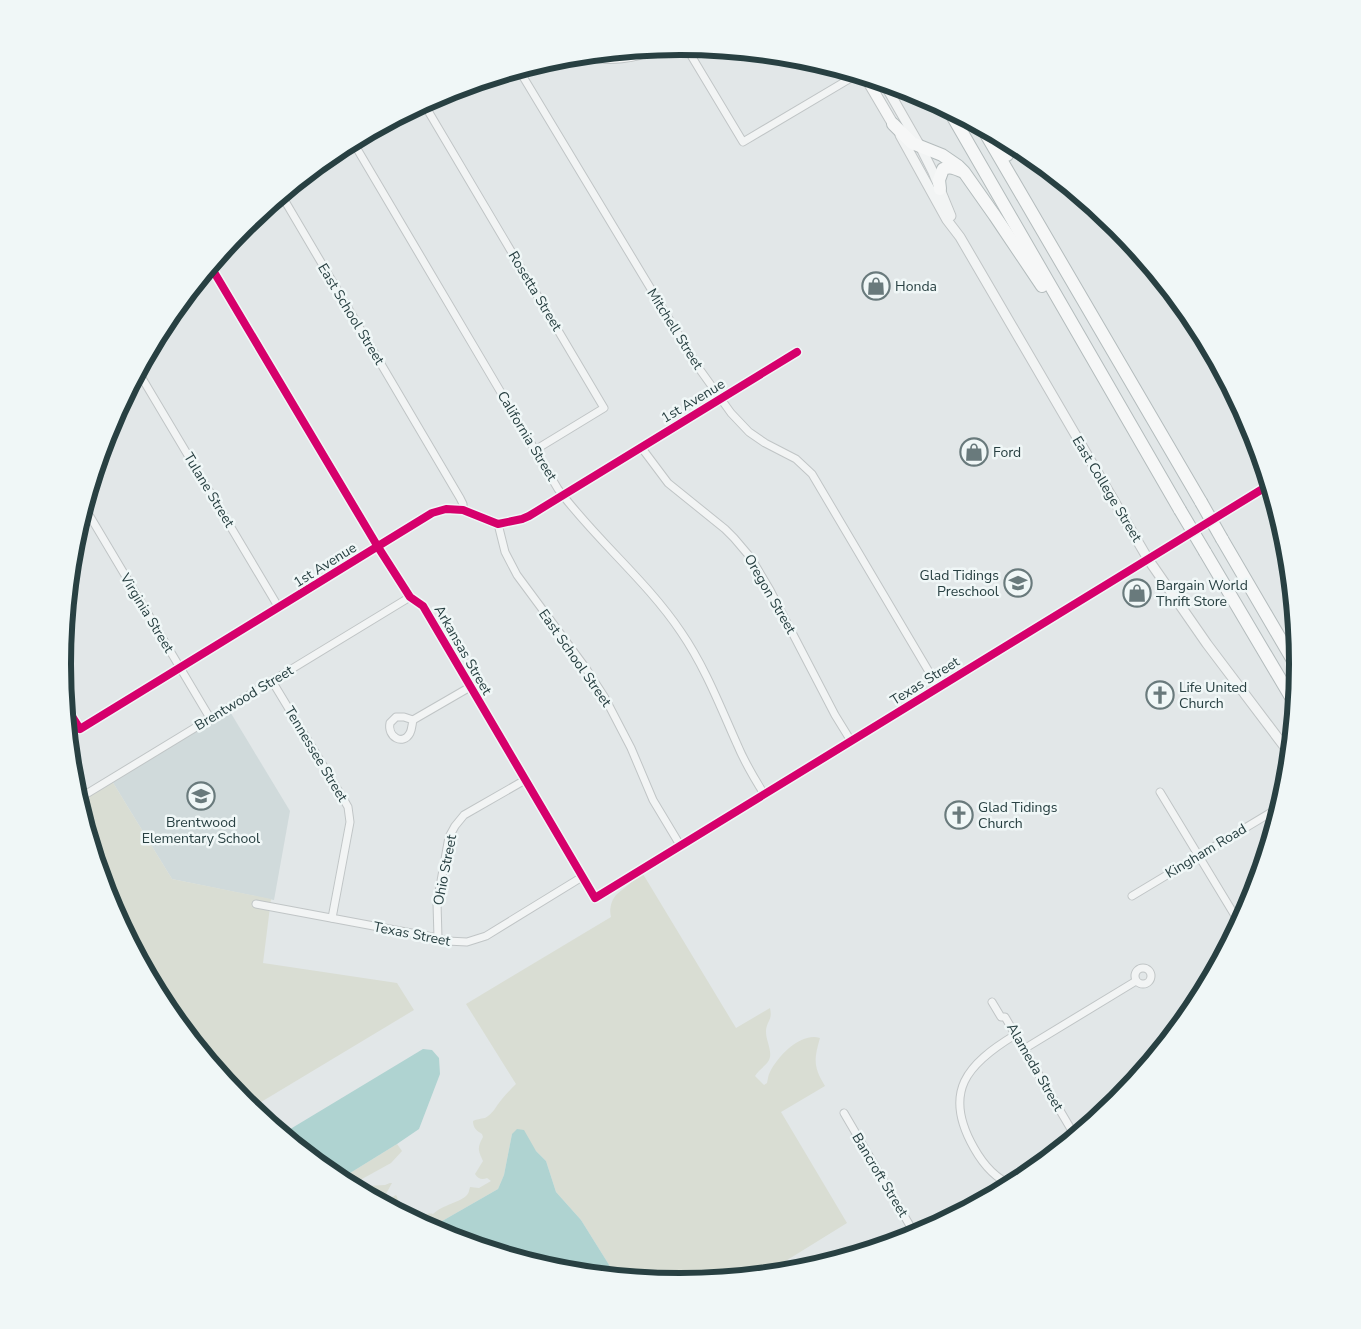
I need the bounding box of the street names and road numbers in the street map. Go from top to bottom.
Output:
street label: Rosetta Street [504,248,566,335]
street label: East School Street [313,260,389,368]
street label: Mitchell Street [643,285,707,373]
street label: 1st Avenue [658,375,728,427]
street label: California Street [493,388,561,485]
street label: East College Street [1068,432,1146,546]
street label: Tulane Street [179,449,239,531]
street label: 1st Avenue [290,538,360,592]
street label: Oregon Street [740,551,800,637]
street label: Virginia Street [115,569,178,656]
street label: Arkansas Street [430,602,496,698]
street label: East School Street [534,605,616,711]
street label: Texas Street [887,652,963,710]
street label: Brentwood Street [191,661,297,735]
street label: Tennessee Street [280,703,352,805]
street label: Kingham Road [1162,819,1250,883]
street label: Ohio Street [429,833,461,907]
street label: Texas Street [372,917,452,951]
street label: Alameda Street [1002,1020,1068,1115]
street label: Bancroft Street [847,1129,913,1221]

